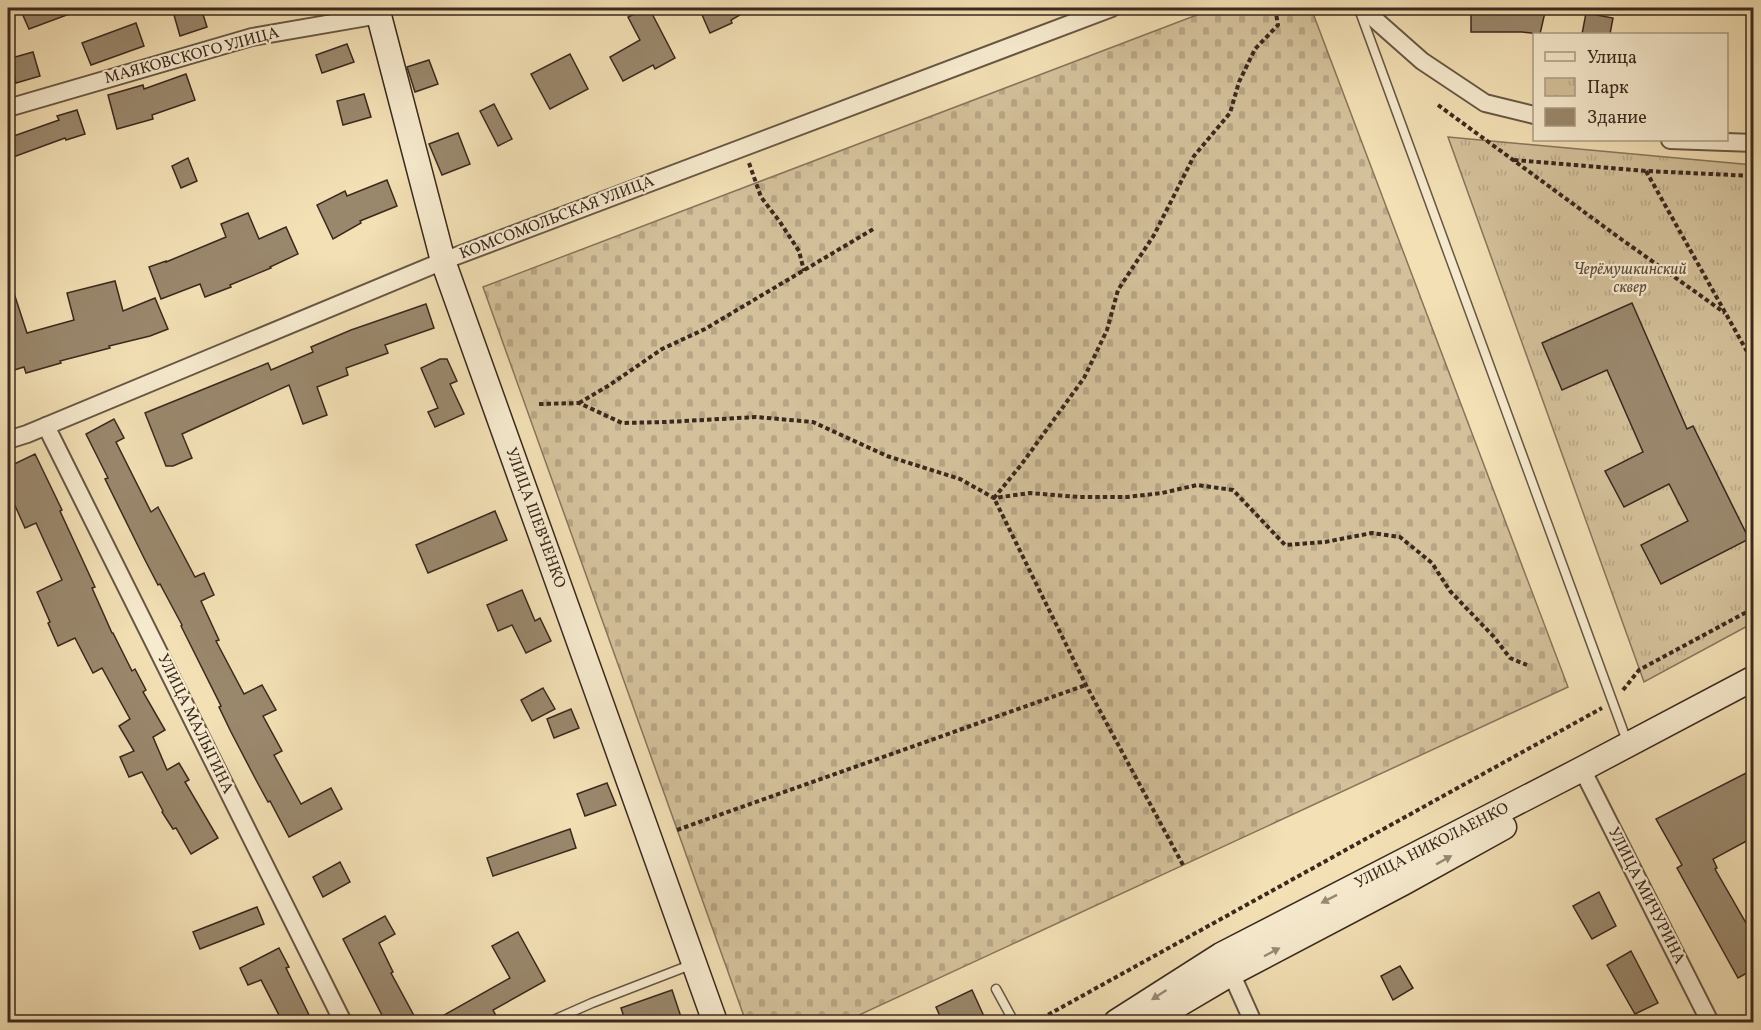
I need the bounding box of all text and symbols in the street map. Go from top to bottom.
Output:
street label: МАЯКОВСКОГО УЛИЦА [102,22,282,90]
legend [1533,33,1728,141]
text: Улица [1587,46,1637,71]
text: Парк [1587,76,1629,101]
text: Здание [1587,106,1647,131]
street label: КОМСОМОЛЬСКАЯ УЛИЦА [456,171,658,265]
park label: Черёмушкинский сквер [1573,259,1687,299]
street label: УЛИЦА ШЕВЧЕНКО [499,445,571,592]
street label: УЛИЦА МАЛЫГИНА [152,650,238,798]
street label: УЛИЦА НИКОЛАЕНКО [1351,797,1513,894]
street label: УЛИЦА МИЧУРИНА [1602,824,1690,968]
one-way arrow [1436,855,1453,865]
one-way arrow [1320,894,1337,904]
one-way arrow [1264,947,1281,956]
one-way arrow [1151,989,1168,1000]

